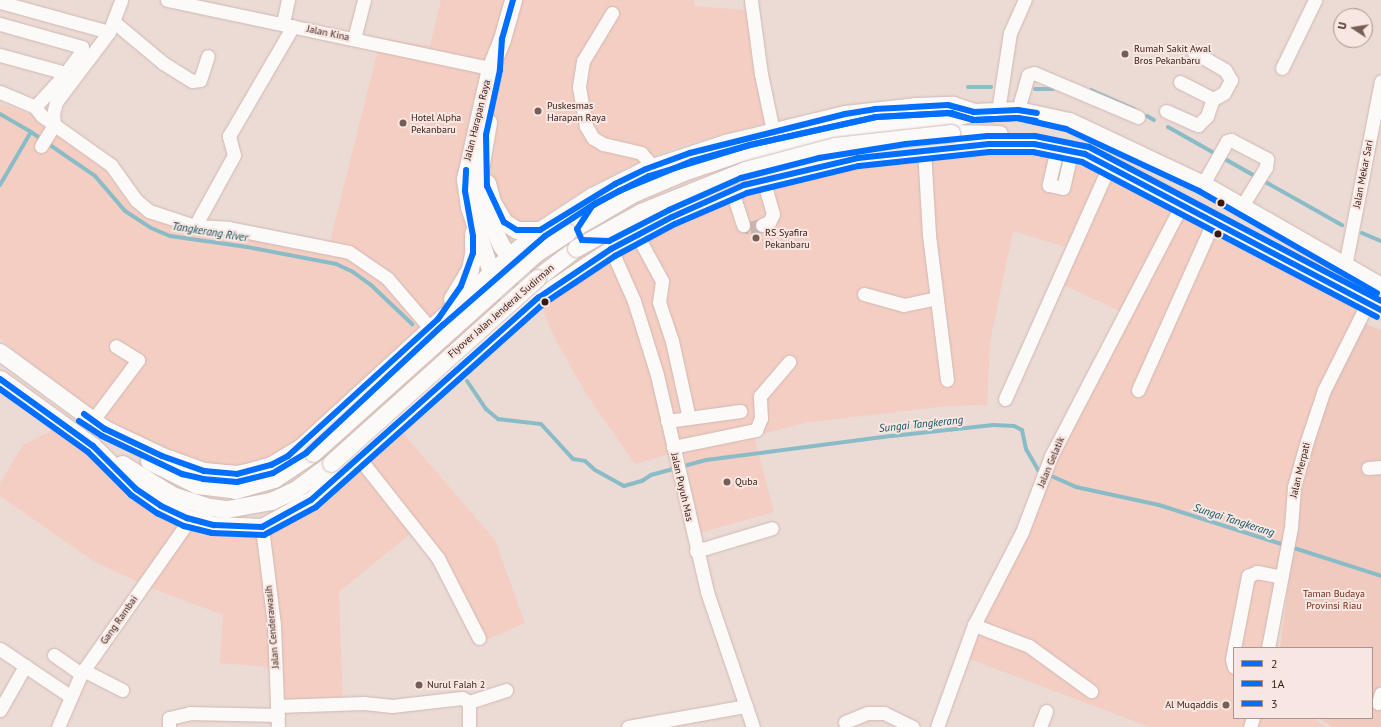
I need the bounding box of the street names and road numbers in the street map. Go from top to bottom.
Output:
street label: Jalan Kina [306,23,350,43]
street label: Jalan Harapan Raya [461,78,493,162]
street label: Jalan Mekar Sari [1351,139,1375,209]
street label: Flyover Jalan Jenderal Sudirman [446,262,556,360]
street label: Jalan Gelatik [1035,435,1067,489]
street label: Jalan Merpati [1287,441,1313,499]
street label: Jalan Puyuh Mas [668,452,696,522]
street label: Jalan Cenderawasih [262,585,282,669]
street label: Gang Rambai [98,593,140,647]

